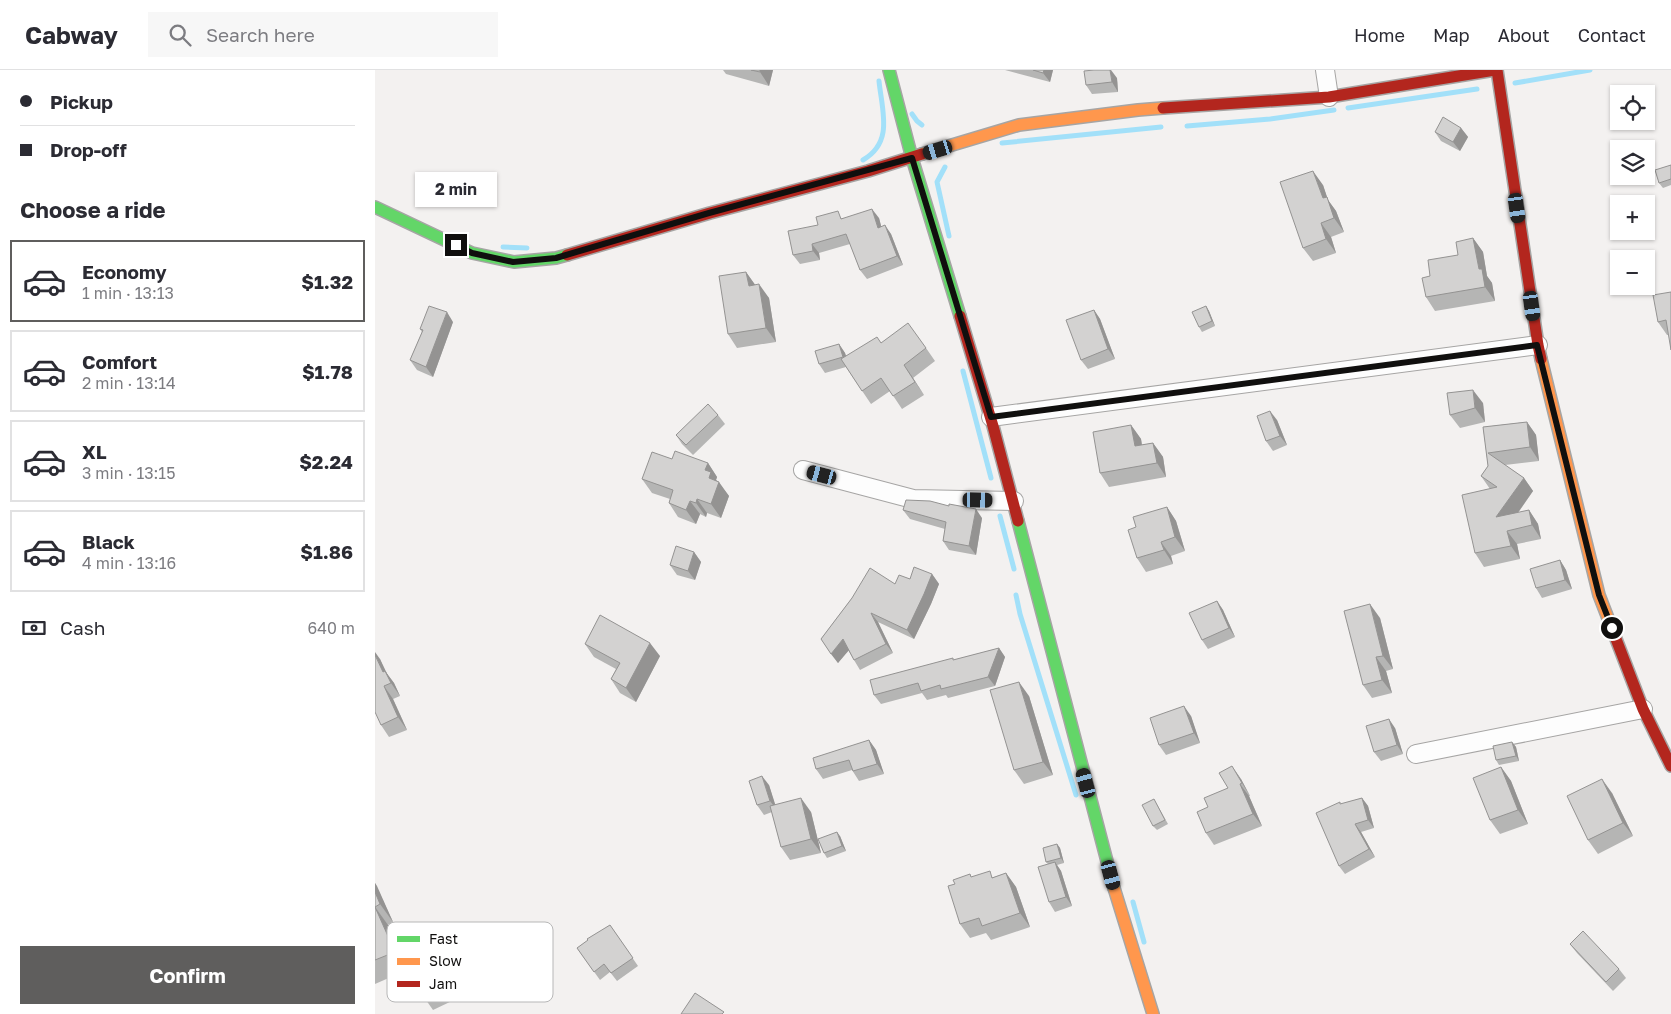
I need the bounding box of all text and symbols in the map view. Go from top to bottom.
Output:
search box [148,12,498,57]
text: Cabway [25,20,118,49]
icon: search [166,21,194,49]
text: Search here [206,23,315,46]
text: Home [1354,24,1405,46]
text: Map [1433,24,1470,46]
text: About [1498,24,1550,46]
text: Contact [1578,24,1646,46]
map controls [1610,85,1655,295]
button: locate [1610,85,1655,130]
text: Pickup [50,90,113,113]
text: Drop-off [50,138,127,161]
car [921,138,954,162]
button: layers [1610,140,1655,185]
callout: 2 min [415,172,497,208]
text: 2 min [435,179,477,199]
car [1507,192,1526,224]
button: + [1610,195,1655,240]
text: Choose a ride [20,196,166,223]
route end [445,234,467,256]
button: − [1610,250,1655,295]
icon: car [22,259,67,304]
text: Economy [82,260,167,283]
text: $1.32 [301,270,353,293]
text: 1 min · 13:13 [82,283,174,303]
car [1522,290,1541,322]
icon: car [22,349,67,394]
text: Comfort [82,350,157,373]
text: $1.78 [302,360,353,383]
text: 2 min · 13:14 [82,373,176,393]
icon: car [22,439,67,484]
text: XL [82,440,107,463]
text: $2.24 [299,450,353,473]
text: 3 min · 13:15 [82,463,175,483]
car [805,464,838,486]
car [962,492,993,508]
icon: car [22,529,67,574]
text: Black [82,530,135,553]
text: $1.86 [300,540,353,563]
text: 4 min · 13:16 [82,553,176,573]
icon: cash [20,614,48,642]
text: Cash [60,616,105,639]
route start [1601,617,1623,639]
text: 640 m [307,618,355,638]
car [1074,767,1097,799]
car [1099,859,1122,891]
legend [387,922,553,1002]
text: Fast [429,930,458,947]
button: Confirm [20,946,355,1004]
text: Slow [429,952,462,969]
text: Jam [429,975,457,992]

